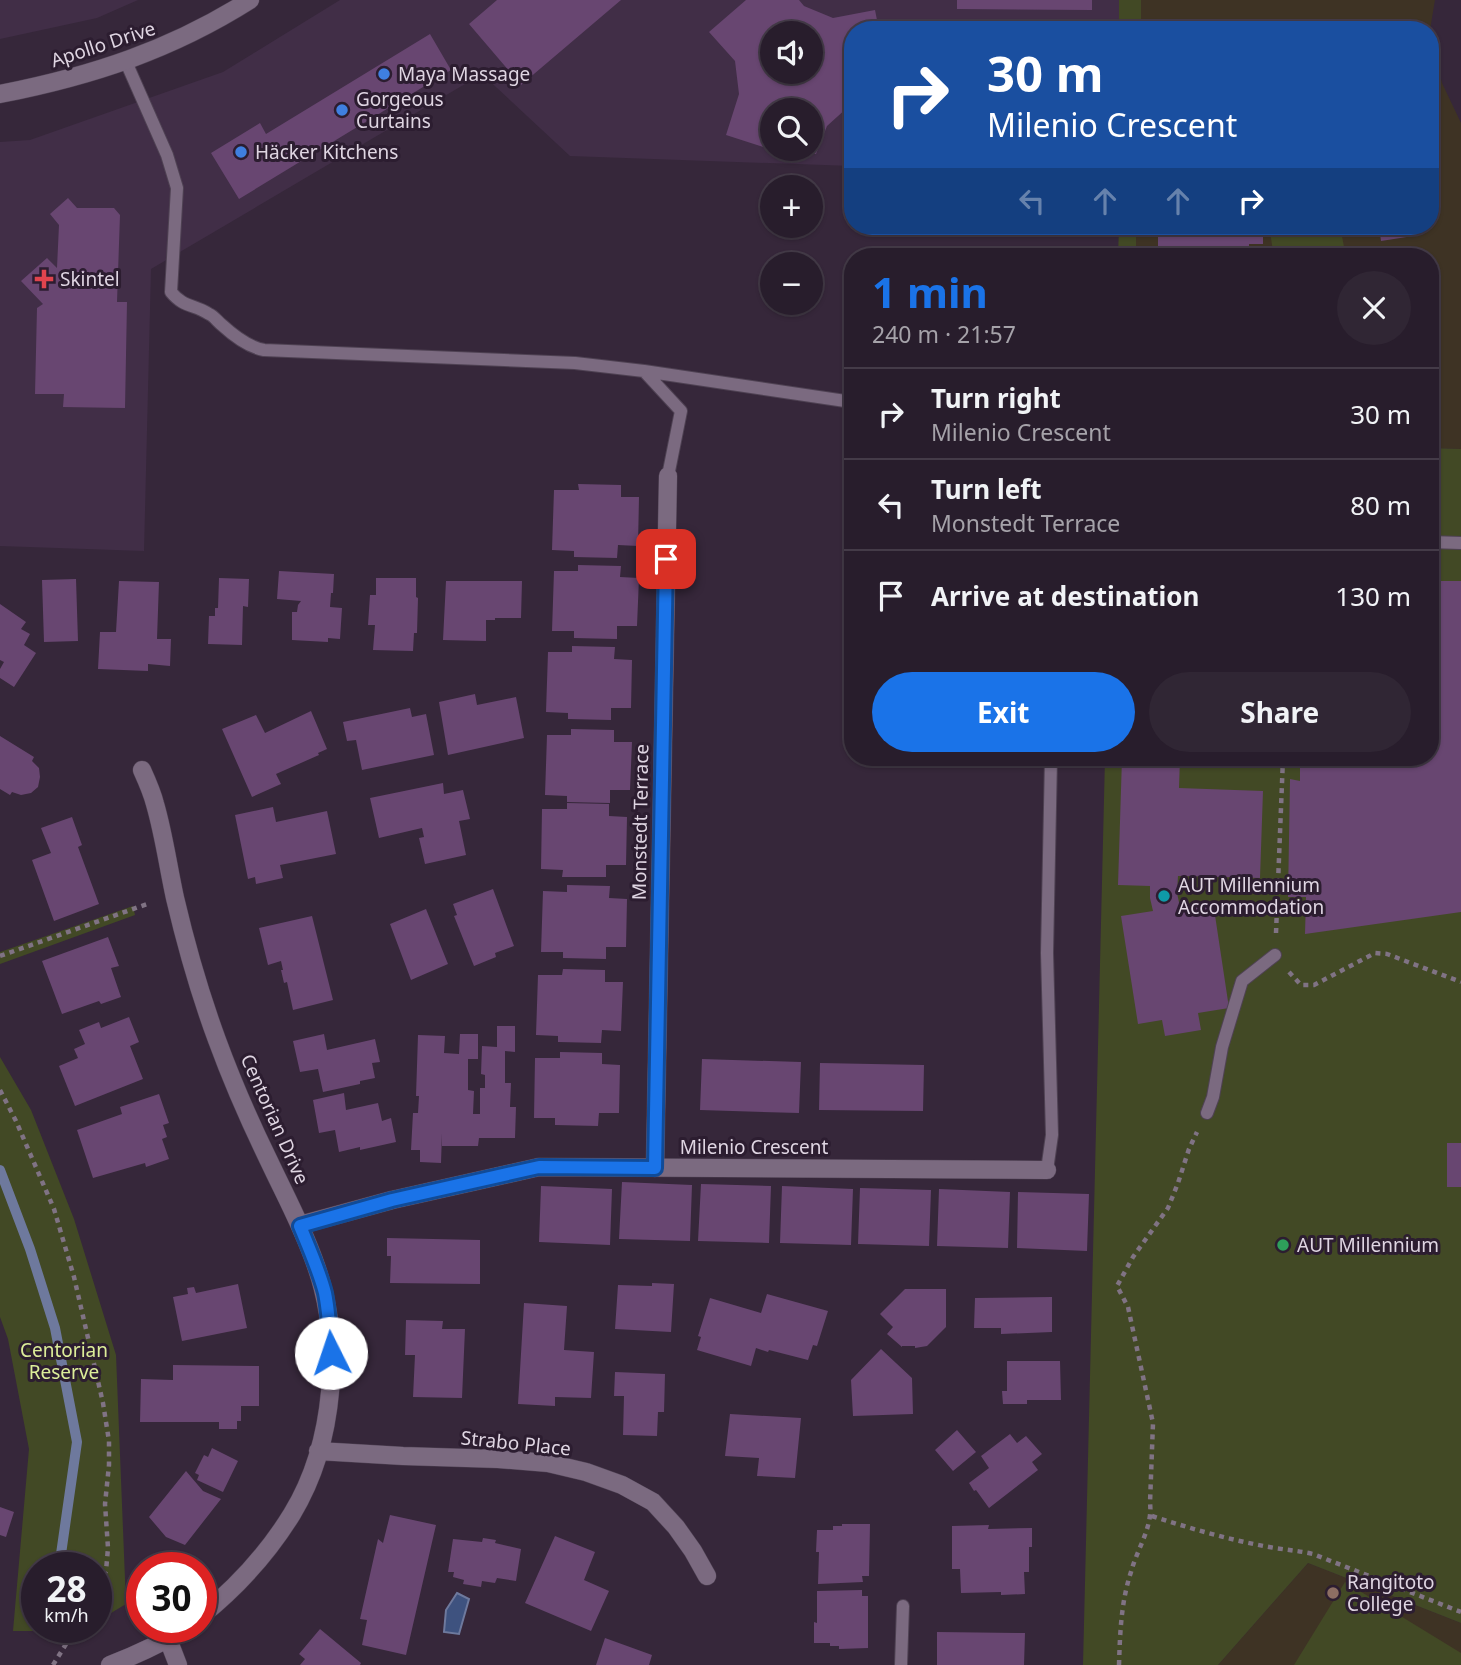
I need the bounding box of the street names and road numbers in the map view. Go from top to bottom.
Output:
street label: Apollo Drive [47,15,159,73]
street label: Monstedt Terrace [626,744,654,900]
street label: Centorian Drive [235,1050,315,1188]
street label: Milenio Crescent [680,1134,828,1160]
street label: Strabo Place [460,1424,572,1462]

